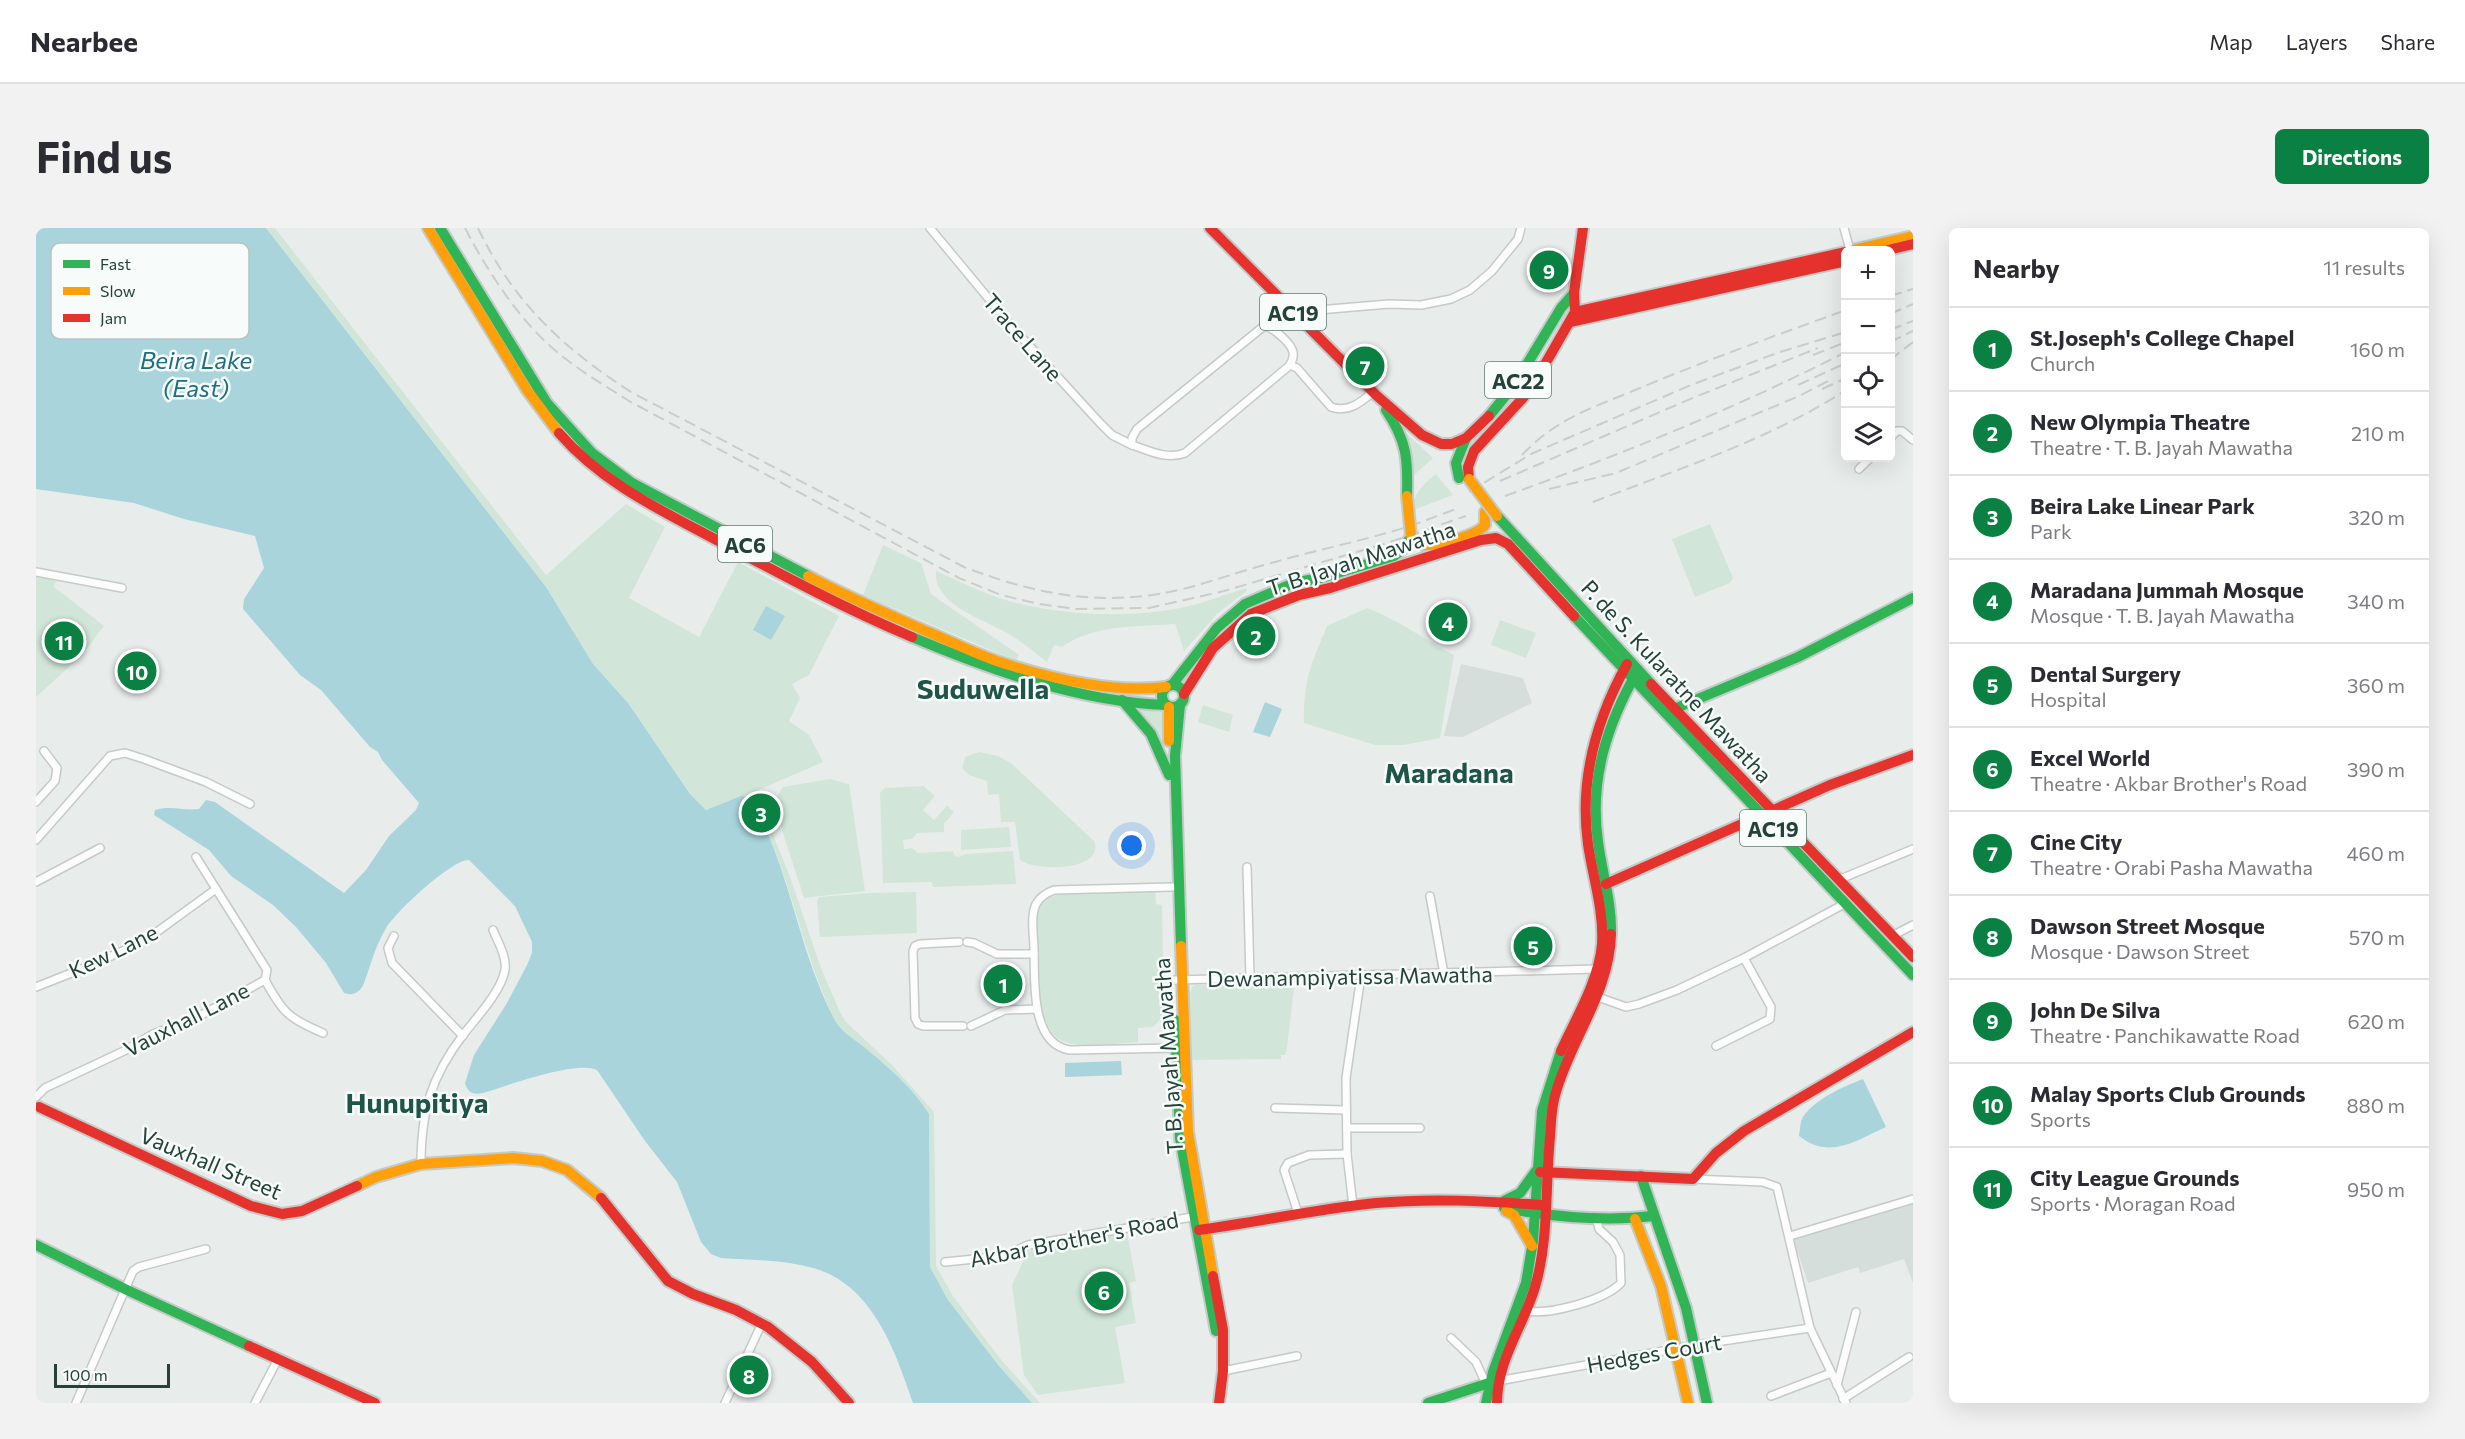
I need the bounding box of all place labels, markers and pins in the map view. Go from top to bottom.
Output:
pin: 9 [1530,248,1568,292]
pin: 7 [1346,344,1384,388]
pin: 4 [1428,600,1468,644]
pin: 2 [1236,614,1276,658]
pin: 11 [45,618,84,664]
pin: 10 [118,648,156,694]
pin: 3 [742,790,780,836]
pin: 5 [1514,924,1552,968]
pin: 1 [984,962,1022,1006]
pin: 6 [1084,1268,1124,1314]
pin: 8 [730,1352,768,1398]

